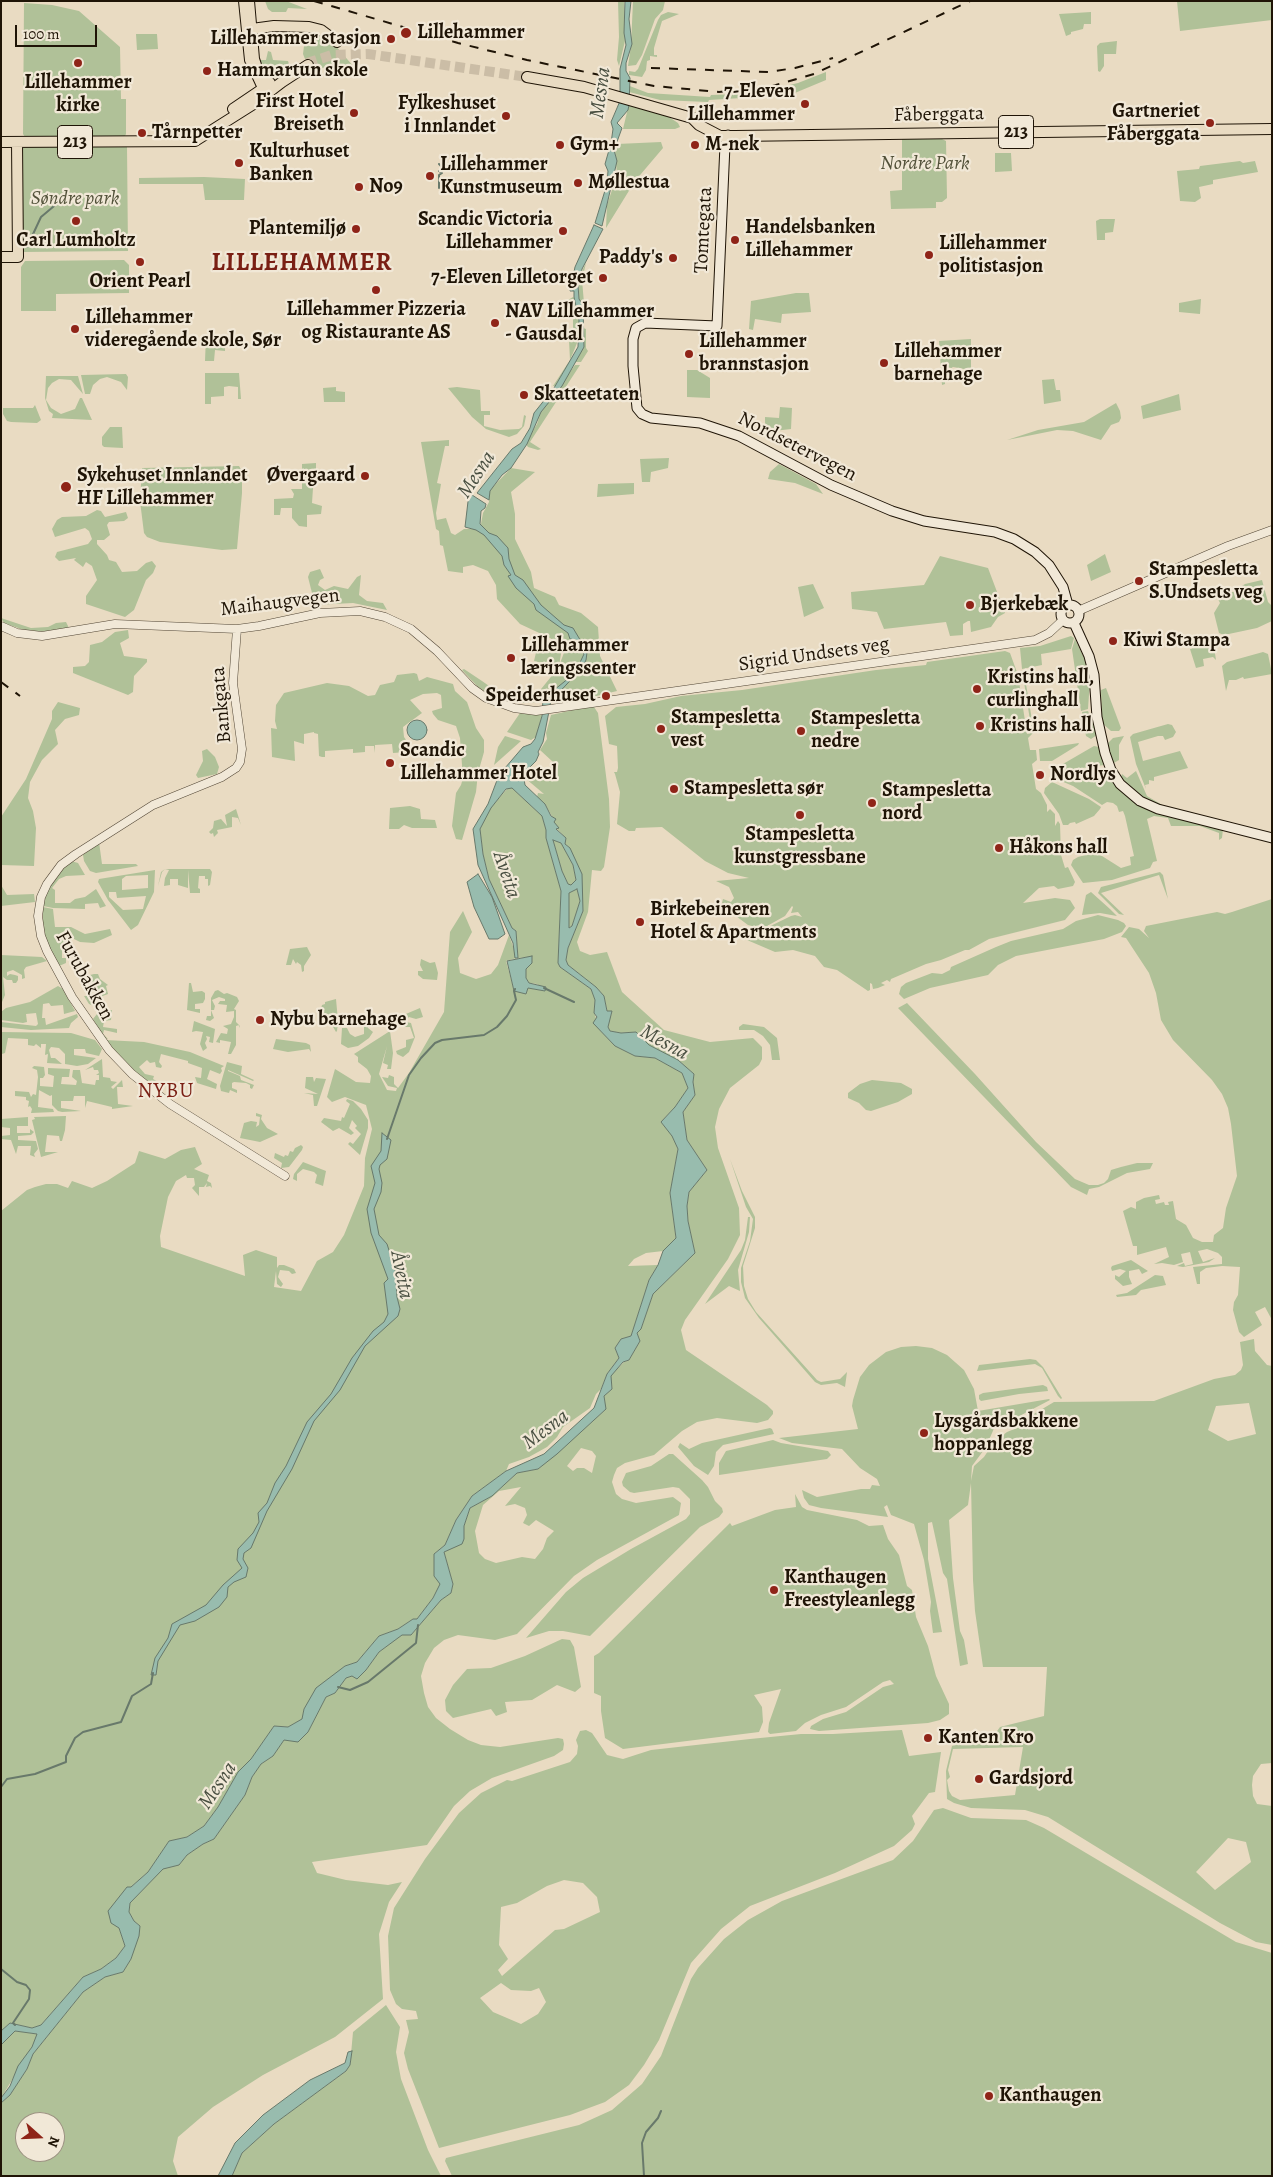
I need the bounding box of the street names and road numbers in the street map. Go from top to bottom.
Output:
street label: Fåberggata [894,102,984,128]
road number: 213 [998,115,1034,148]
road number: 213 [58,125,92,158]
street label: Tomtegata [690,186,718,274]
street label: Nordsetervegen [734,407,860,487]
street label: Maihaugvegen [219,584,341,622]
street label: Sigrid Undsets veg [737,633,891,677]
street label: Bankgata [207,666,237,744]
street label: Furubakken [50,927,118,1025]

